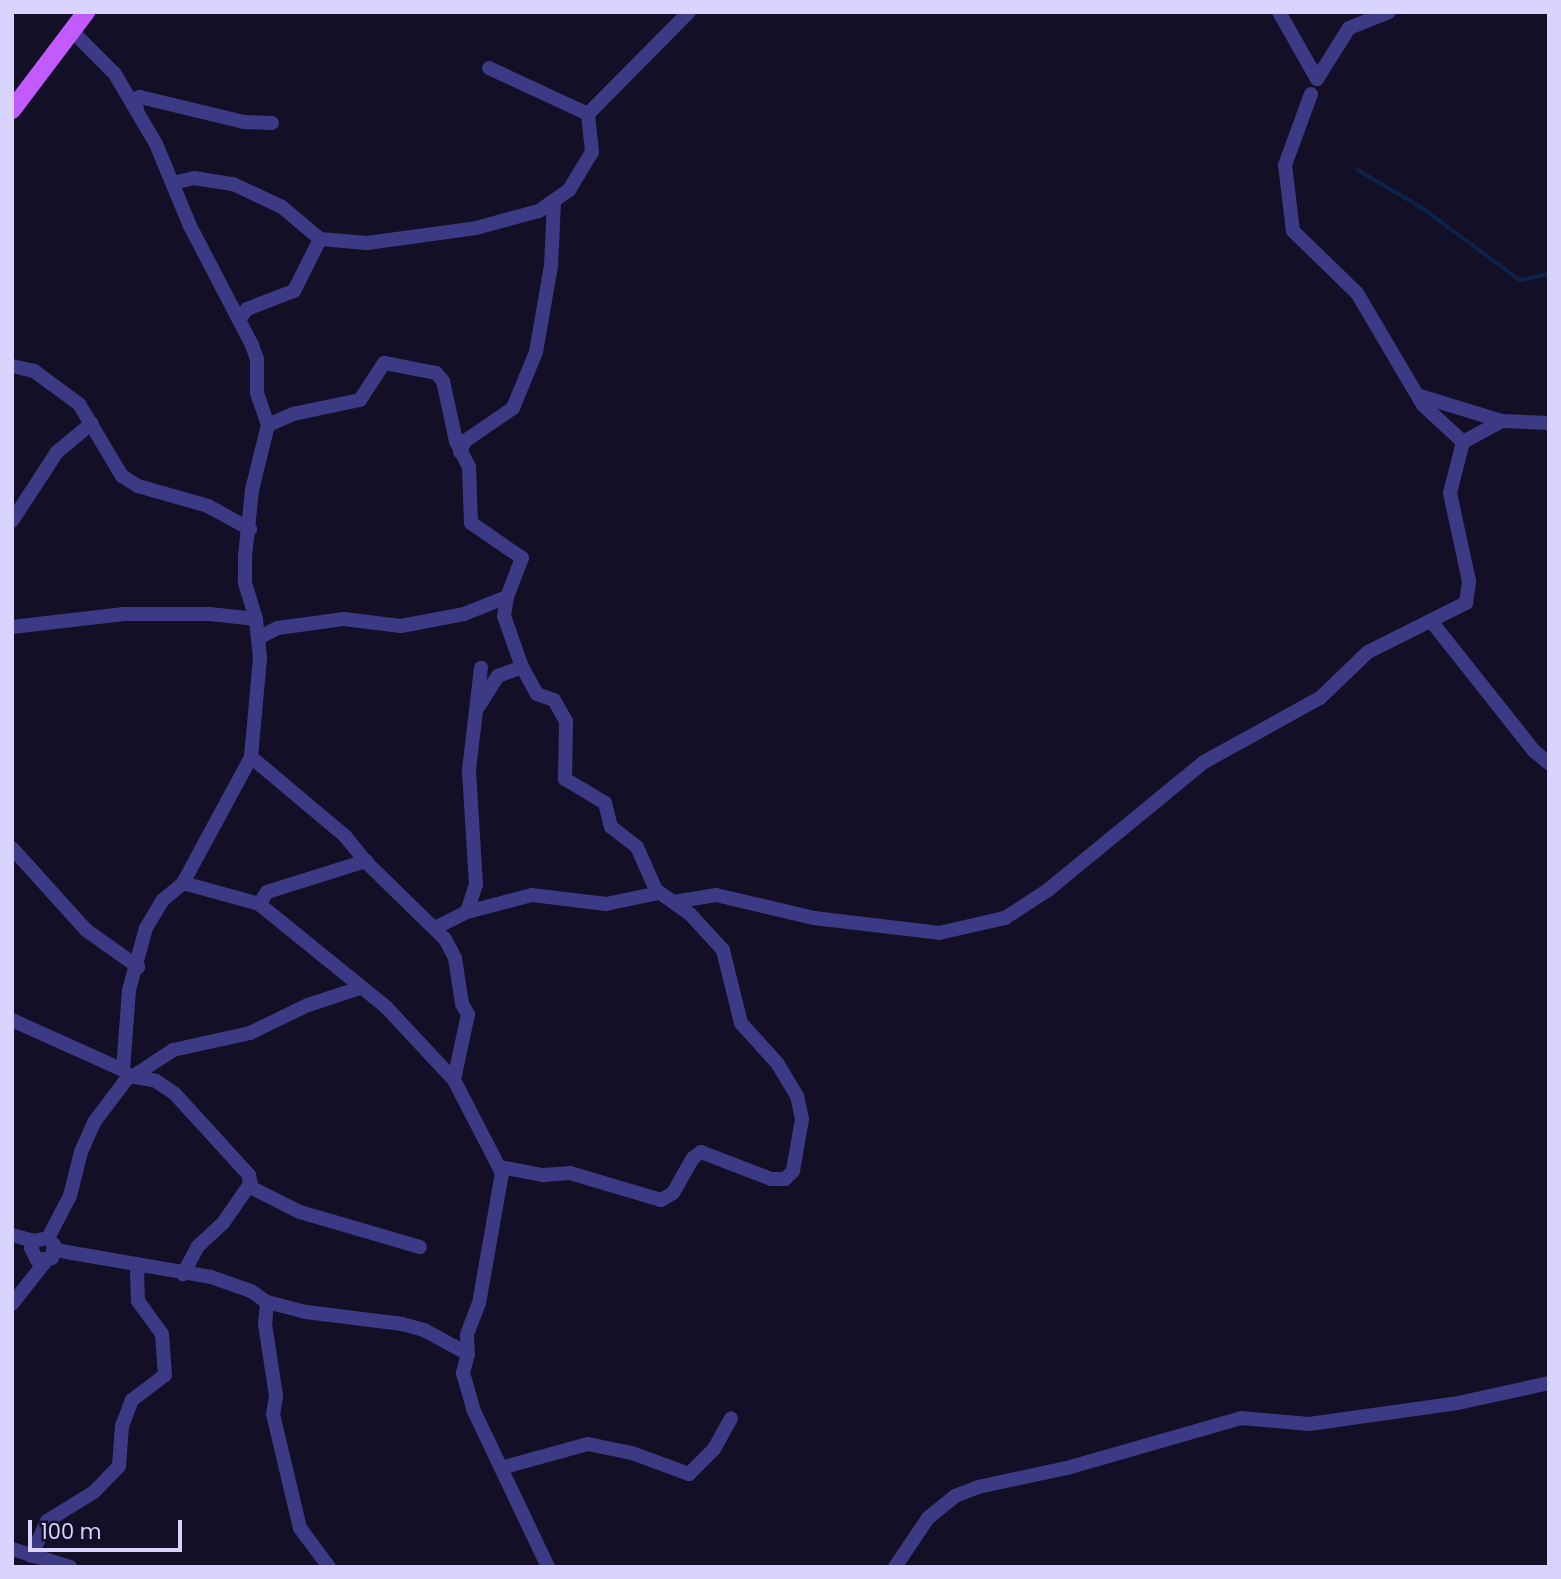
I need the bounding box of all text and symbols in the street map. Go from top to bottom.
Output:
scale bar [32,1506,186,1550]
text: 100 m [41,1517,101,1546]

